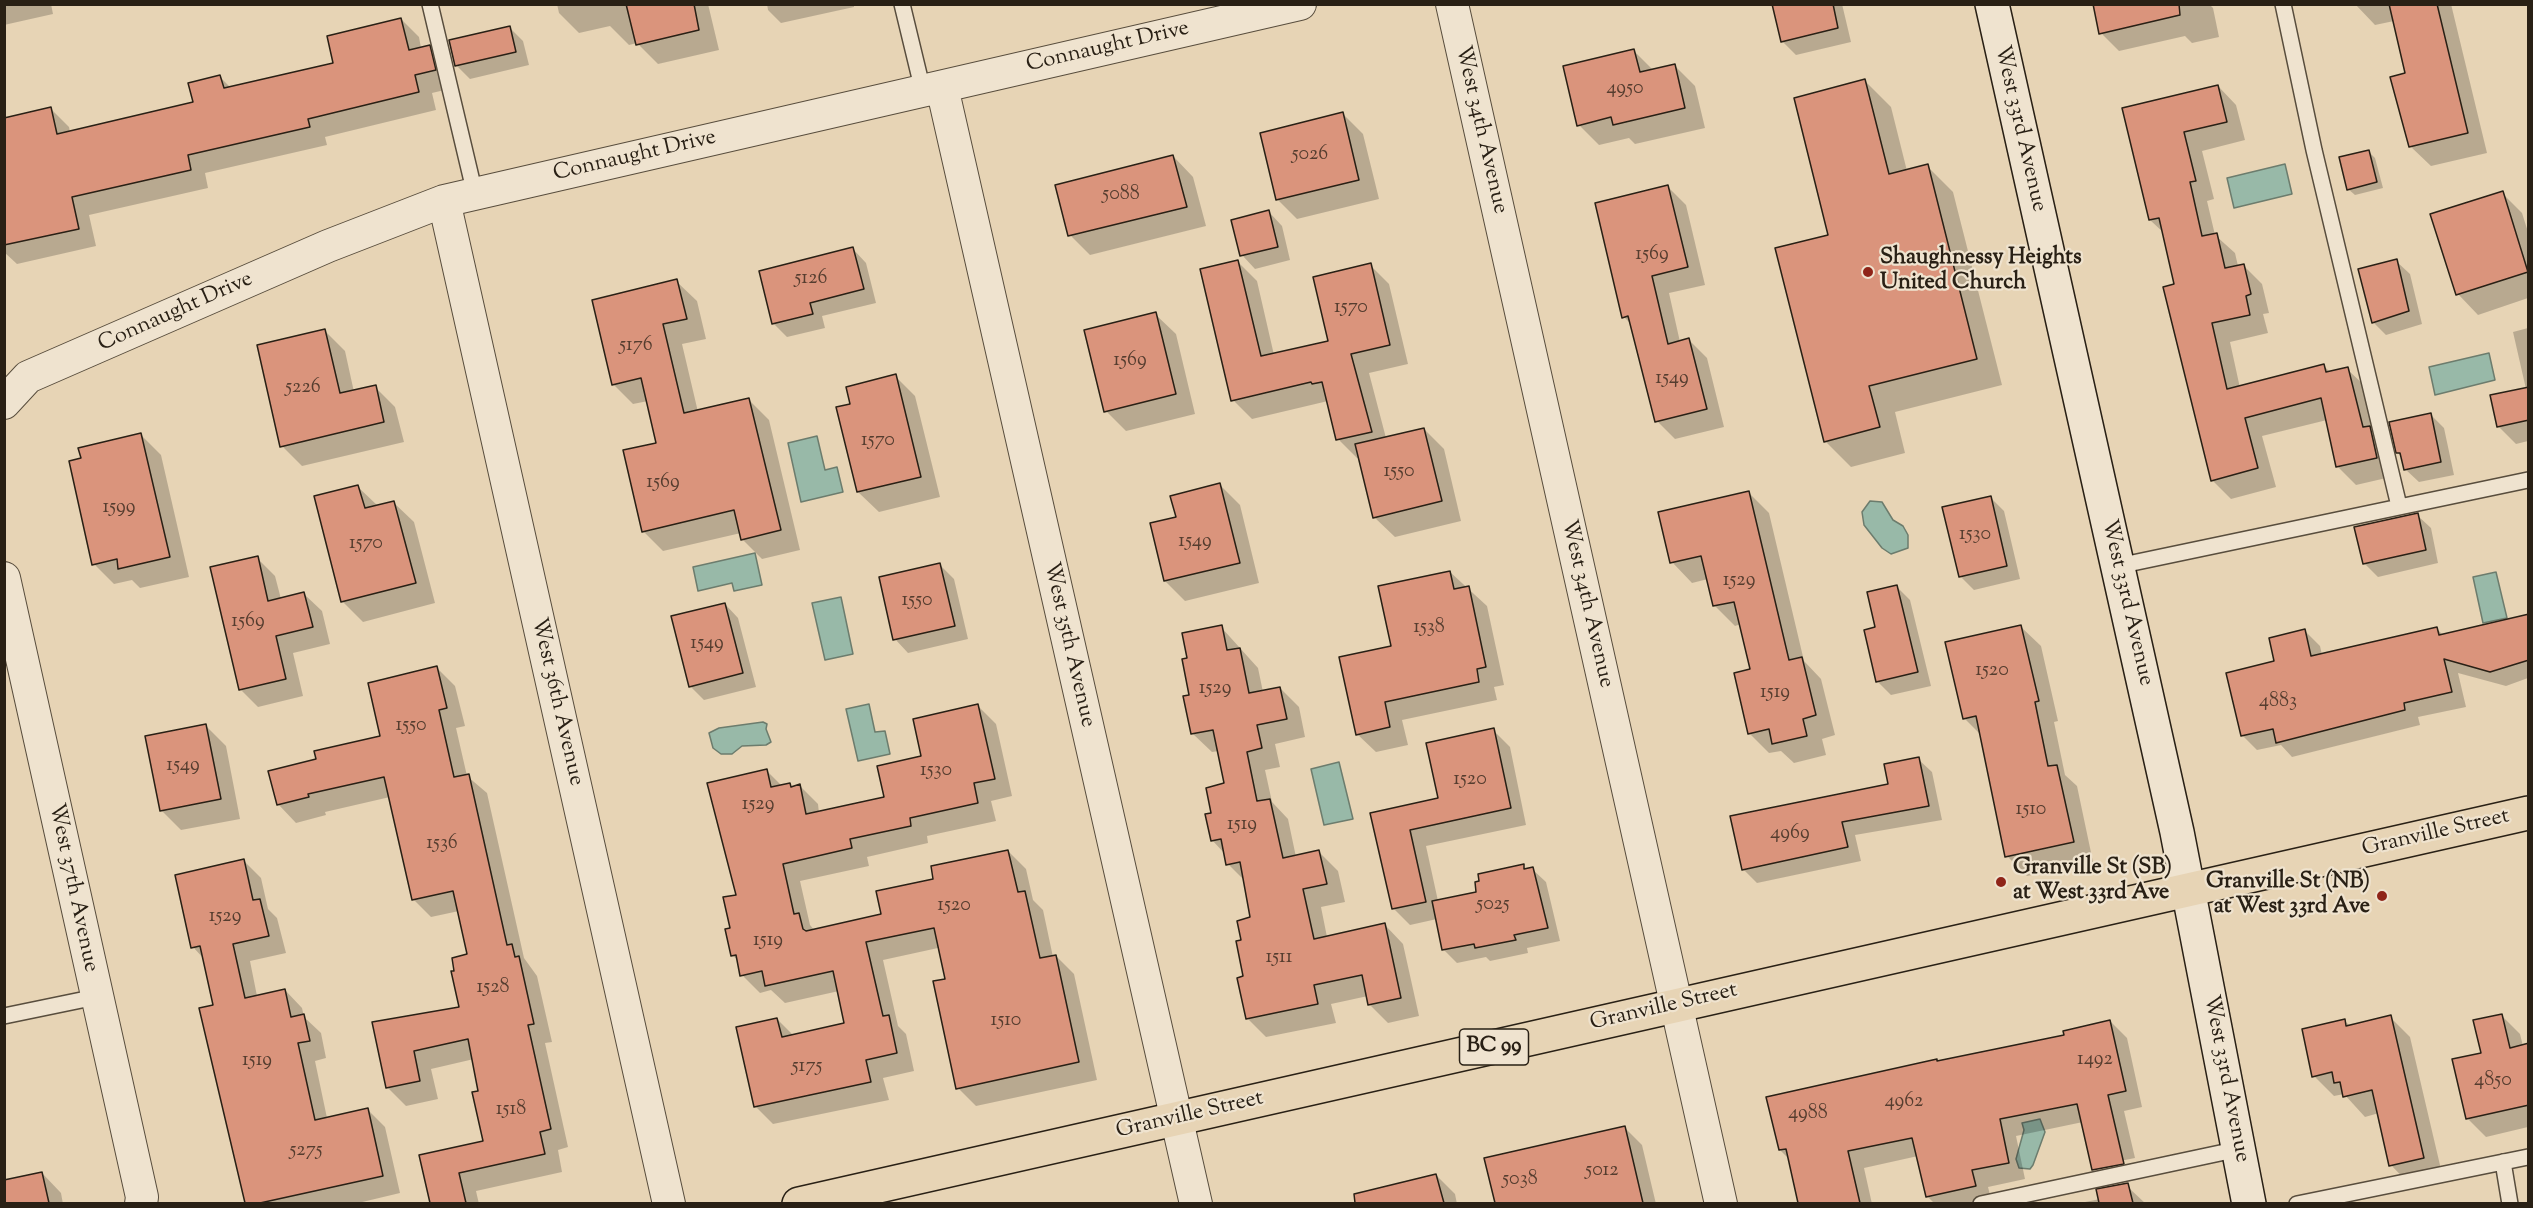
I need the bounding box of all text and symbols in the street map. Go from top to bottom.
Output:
street label: Connaught Drive [1024,16,1192,80]
street label: West 34th Avenue [1448,43,1512,217]
street label: West 33rd Avenue [1987,43,2051,215]
house number: 4950 [1606,78,1644,102]
street label: Connaught Drive [551,125,719,189]
house number: 5026 [1292,144,1328,168]
house number: 5088 [1102,184,1140,208]
house number: 1569 [1635,244,1669,268]
place label: Shaughnessy Heights United Church [1880,246,2082,298]
marker: Shaughnessy Heights United Church [1861,265,1875,279]
street label: Connaught Drive [95,267,257,359]
house number: 5126 [795,268,827,292]
house number: 1570 [1334,297,1368,321]
house number: 5176 [619,335,653,359]
house number: 1569 [1113,350,1147,374]
house number: 1549 [1655,368,1689,392]
house number: 5226 [285,377,321,401]
house number: 1570 [861,430,895,454]
house number: 1550 [1383,461,1415,485]
house number: 1569 [646,472,680,496]
house number: 1599 [102,497,136,521]
street label: West 34th Avenue [1554,517,1618,691]
street label: West 33rd Avenue [2094,517,2158,689]
house number: 1530 [1959,524,1991,548]
house number: 1549 [1178,531,1212,555]
house number: 1570 [349,533,383,557]
street label: West 35th Avenue [1036,560,1100,730]
house number: 1529 [1723,570,1755,594]
house number: 1550 [901,590,933,614]
house number: 1569 [231,611,265,635]
street label: West 36th Avenue [524,615,588,789]
house number: 1538 [1413,617,1445,641]
house number: 1549 [690,633,724,657]
house number: 1520 [1975,660,2009,684]
house number: 1529 [1199,678,1231,702]
house number: 1519 [1760,682,1790,706]
house number: 4883 [2259,691,2297,715]
house number: 1550 [395,715,427,739]
house number: 1549 [166,755,200,779]
house number: 1530 [920,760,952,784]
house number: 1520 [1453,769,1487,793]
house number: 1529 [742,794,774,818]
house number: 1510 [2016,799,2046,823]
street label: West 37th Avenue [41,801,103,975]
street label: Granville Street [2360,804,2512,864]
house number: 1519 [1227,814,1257,838]
house number: 4969 [1770,823,1810,847]
house number: 1536 [426,833,458,857]
place label: Granville St (SB) at West 33rd Ave [2013,856,2172,908]
place label: Granville St (NB) at West 33rd Ave [2206,870,2370,921]
marker: Granville St (SB) at West 33rd Ave [1994,875,2008,889]
marker: Granville St (NB) at West 33rd Ave [2375,889,2389,903]
house number: 5025 [1476,894,1510,918]
house number: 1520 [937,895,971,919]
house number: 1529 [209,906,241,930]
house number: 1519 [753,930,783,954]
house number: 1511 [1265,947,1293,971]
house number: 1528 [477,977,509,1001]
street label: Granville Street [1588,978,1740,1038]
street label: West 33rd Avenue [2196,993,2254,1165]
house number: 1510 [991,1010,1021,1034]
road number: BC 99 [1460,1029,1528,1065]
house number: 1492 [2077,1049,2113,1073]
house number: 1519 [242,1050,272,1074]
house number: 5175 [792,1056,822,1080]
house number: 4850 [2474,1070,2512,1094]
street label: Granville Street [1114,1086,1266,1146]
house number: 4962 [1885,1091,1923,1115]
house number: 1518 [496,1099,526,1123]
house number: 4988 [1788,1103,1828,1127]
house number: 5275 [289,1140,323,1164]
house number: 5012 [1585,1160,1619,1184]
house number: 5038 [1502,1169,1538,1193]

